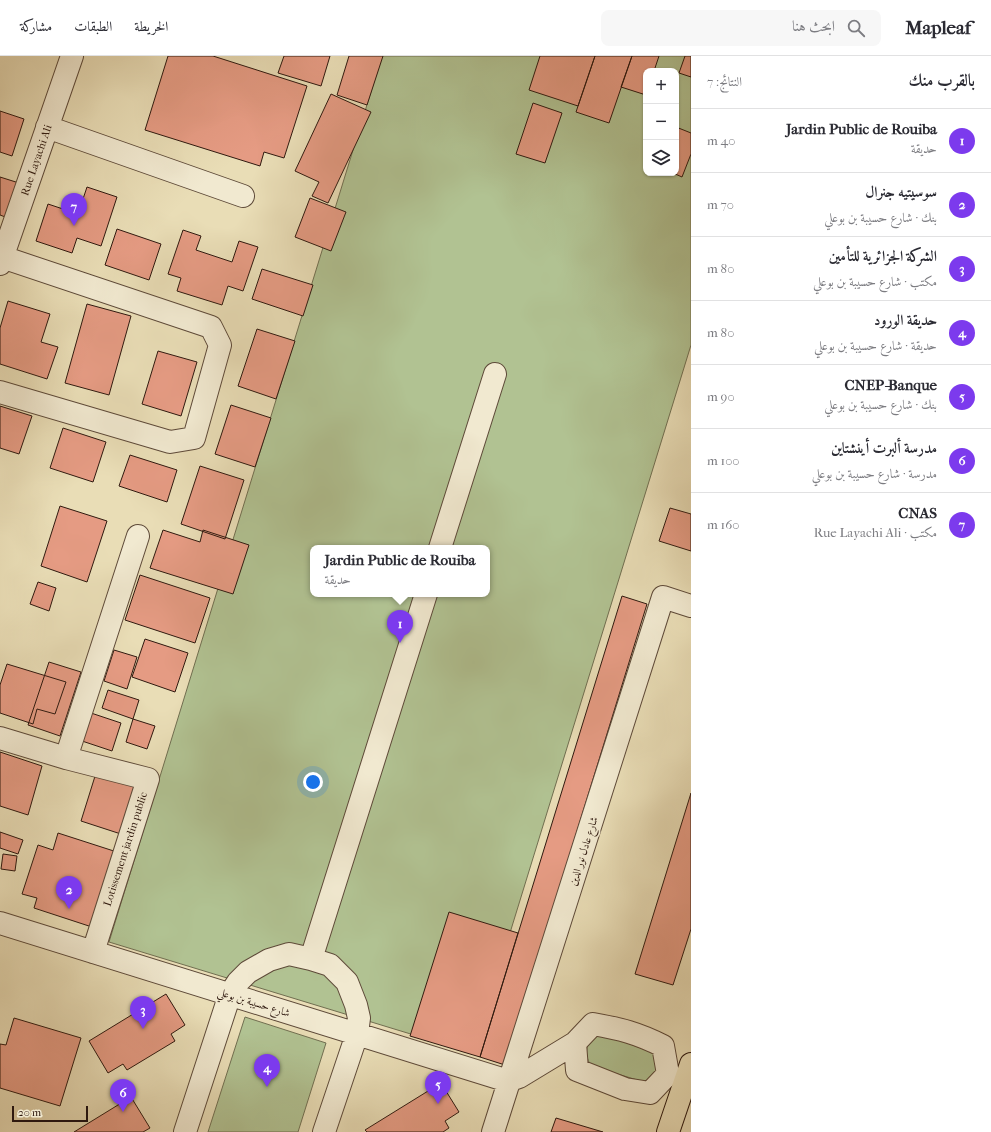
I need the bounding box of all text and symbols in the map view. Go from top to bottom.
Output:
search box [601,10,881,46]
text: ابحث هنا [792,17,835,35]
icon: search [845,17,867,39]
text: Mapleaf [905,17,971,39]
text: مشاركة [20,18,52,35]
text: الطبقات [74,18,112,35]
text: الخريطة [134,18,168,35]
map controls [643,68,679,176]
button: + [643,68,679,104]
text: بالقرب منك [909,70,975,90]
text: النتائج: 7 [707,74,742,89]
button: − [643,104,679,140]
text: Jardin Public de Rouiba [786,120,937,138]
street label: Rue Layachi Ali [18,122,55,197]
text: 40 m [707,133,735,148]
text: 1 [960,133,964,148]
button: layers [643,140,679,176]
text: حديقة [911,141,937,156]
text: سوسيتيه جنرال [865,183,937,201]
pin: 7 [61,193,87,226]
text: 70 m [707,197,734,212]
text: 2 [959,197,965,212]
text: بنك · شارع حسيبة بن بوعلي [824,210,937,225]
text: الشركة الجزائرية للتأمين [829,247,937,265]
text: 80 m [707,261,734,276]
text: 3 [959,261,965,276]
text: مكتب · شارع حسيبة بن بوعلي [813,274,937,289]
text: حديقة الورود [874,311,937,329]
text: 80 m [707,325,734,340]
text: 4 [958,325,966,340]
text: حديقة · شارع حسيبة بن بوعلي [814,338,937,353]
text: CNEP-Banque [844,376,937,394]
text: 90 m [707,389,735,404]
text: 5 [959,389,965,404]
text: بنك · شارع حسيبة بن بوعلي [824,397,937,412]
text: مدرسة ألبرت أينشتاين [831,439,937,457]
text: 100 m [707,453,740,468]
text: 6 [958,453,966,468]
text: مدرسة · شارع حسيبة بن بوعلي [812,466,937,481]
text: CNAS [898,504,937,522]
text: 160 m [707,517,739,532]
text: 7 [959,517,965,532]
text: مكتب · Rue Layachi Ali [814,525,937,540]
popup [310,545,490,597]
text: Jardin Public de Rouiba [324,551,476,569]
text: حديقة [324,572,351,587]
pin: 1 [387,610,413,643]
your location [303,772,323,792]
street label: Lotissement jardin public [101,790,150,908]
street label: شارع عادل نور الدين [566,815,604,888]
pin: 2 [56,876,82,909]
street label: شارع حسيبة بن بوعلي [215,985,292,1023]
pin: 3 [130,996,156,1029]
pin: 4 [254,1054,280,1087]
pin: 5 [425,1071,451,1104]
pin: 6 [110,1079,136,1112]
scale bar [12,1104,88,1123]
text: 20 m [18,1106,41,1119]

